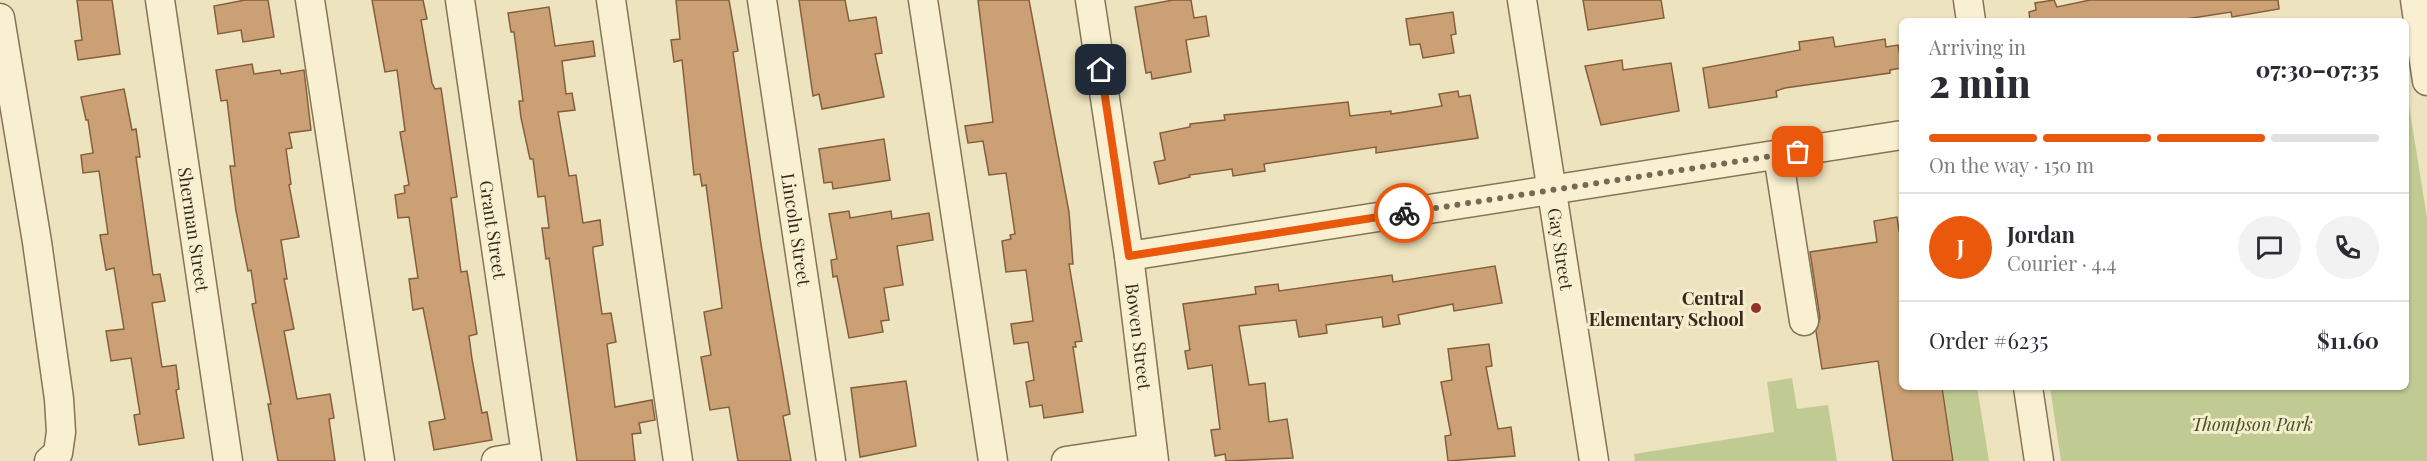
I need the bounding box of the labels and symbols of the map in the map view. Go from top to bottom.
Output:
pin [1075,44,1126,95]
pin [1772,126,1823,177]
street label: Sherman Street [173,165,215,294]
street label: Lincoln Street [776,171,817,288]
street label: Grant Street [474,179,512,281]
courier [1374,183,1434,243]
street label: Gay Street [1543,206,1579,292]
street label: Bowen Street [1120,282,1157,392]
place label: Central Elementary School [1589,286,1744,331]
marker: Central Elementary School [1749,301,1763,315]
park label: Thompson Park [2191,412,2313,436]

